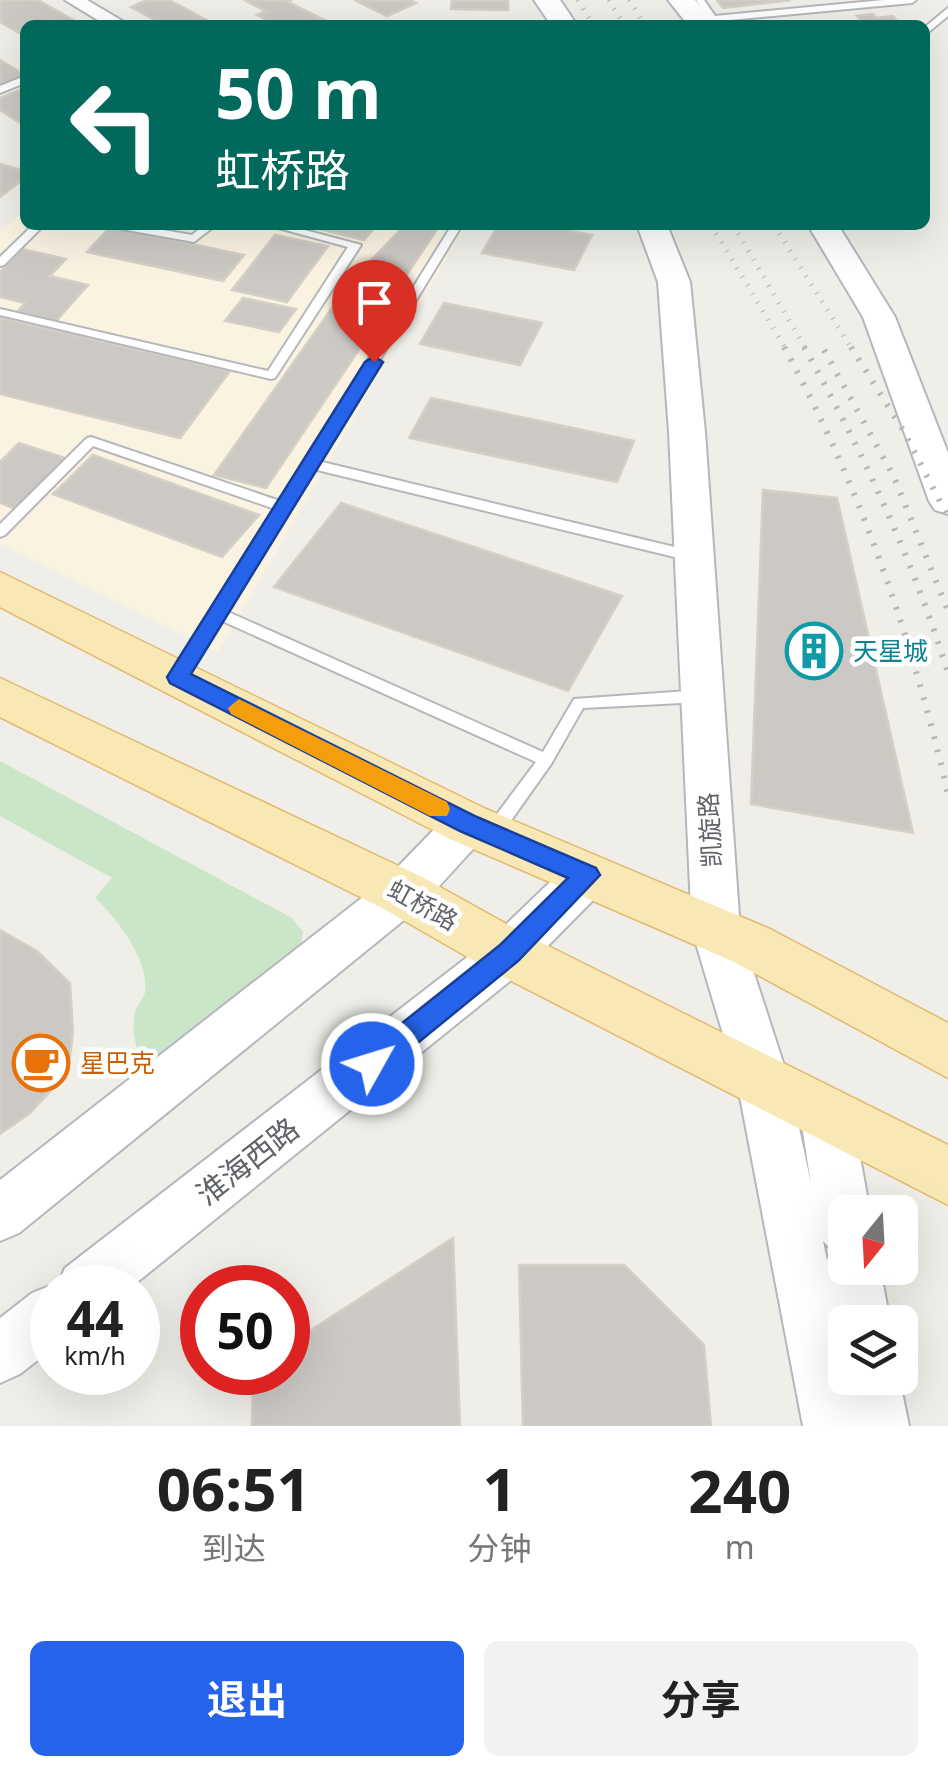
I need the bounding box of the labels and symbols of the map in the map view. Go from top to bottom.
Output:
pin [332,260,417,363]
building icon: 天星城 [784,621,844,681]
place label: 天星城 [853,633,928,667]
street label: 凯旋路 [690,792,728,868]
street label: 虹桥路 [382,871,465,937]
position arrow [320,1012,424,1116]
cafe icon: 星巴克 [11,1033,71,1093]
place label: 星巴克 [80,1045,155,1079]
street label: 淮海西路 [187,1108,307,1214]
north arrow [828,1195,918,1285]
speed limit sign: 50 [180,1265,310,1395]

